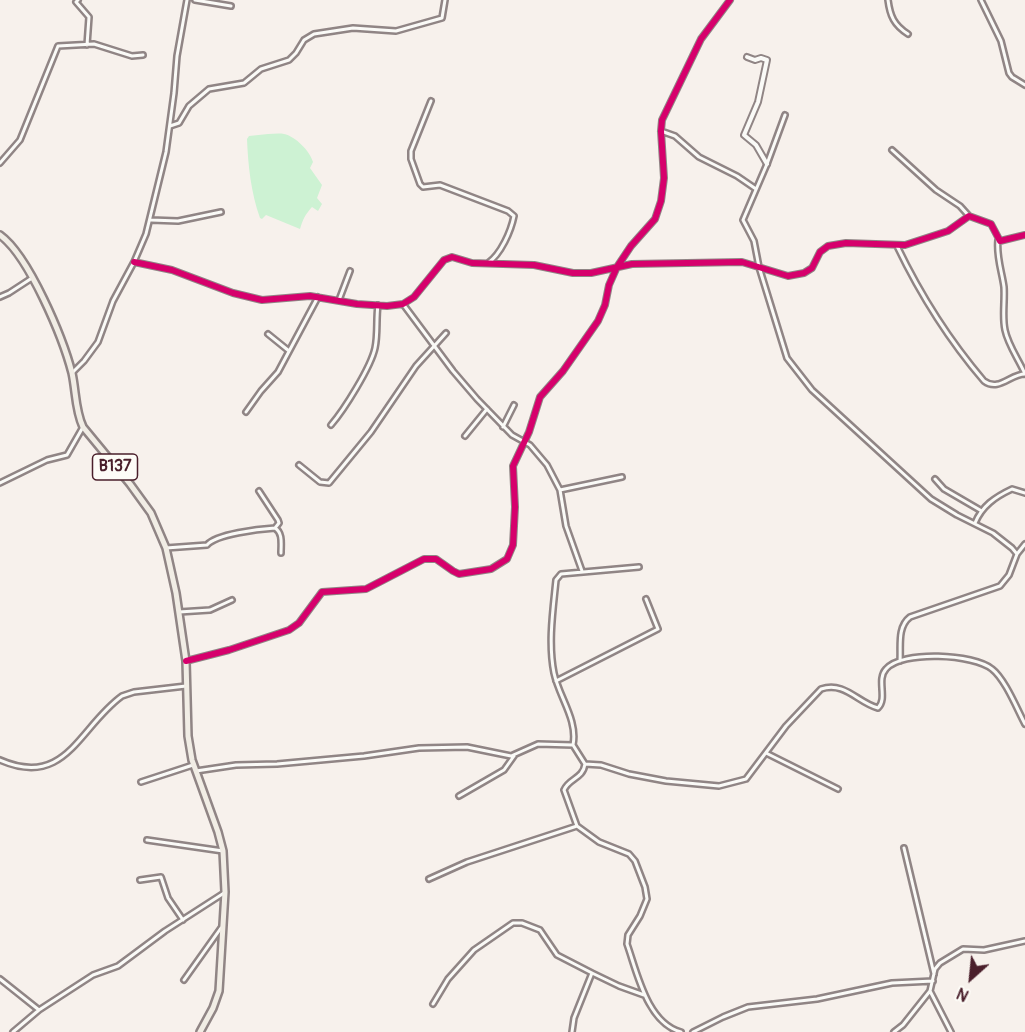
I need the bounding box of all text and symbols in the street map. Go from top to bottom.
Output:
road number: B137 [92,454,138,480]
north arrow [941,948,1001,1008]
text: N [953,983,972,1005]

